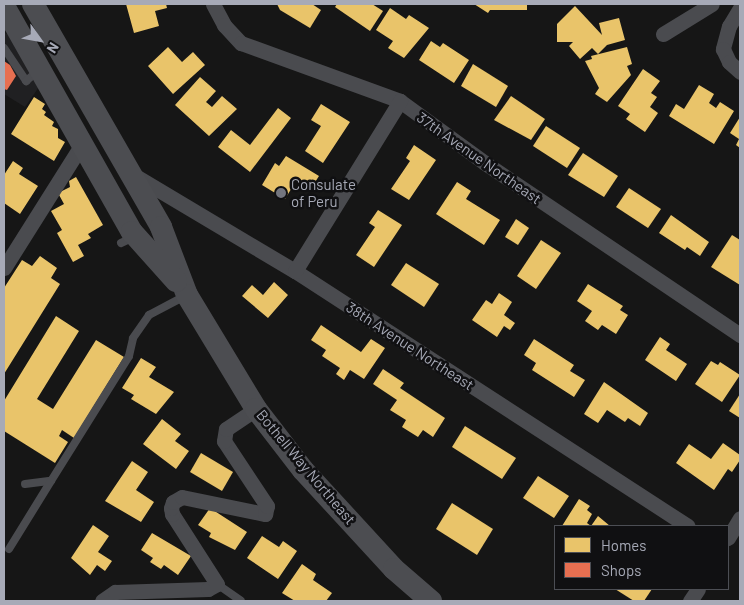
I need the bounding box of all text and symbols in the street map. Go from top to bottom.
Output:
north arrow [15,15,65,65]
text: N [43,40,63,57]
street label: 37th Avenue Northeast [413,108,545,208]
place label: Consulate of Peru [291,175,356,210]
marker: Consulate of Peru [275,187,287,199]
street label: 38th Avenue Northeast [343,298,477,394]
street label: Bothell Way Northeast [253,406,359,528]
legend [554,525,729,590]
text: Homes [601,536,646,554]
text: Shops [601,561,641,579]

